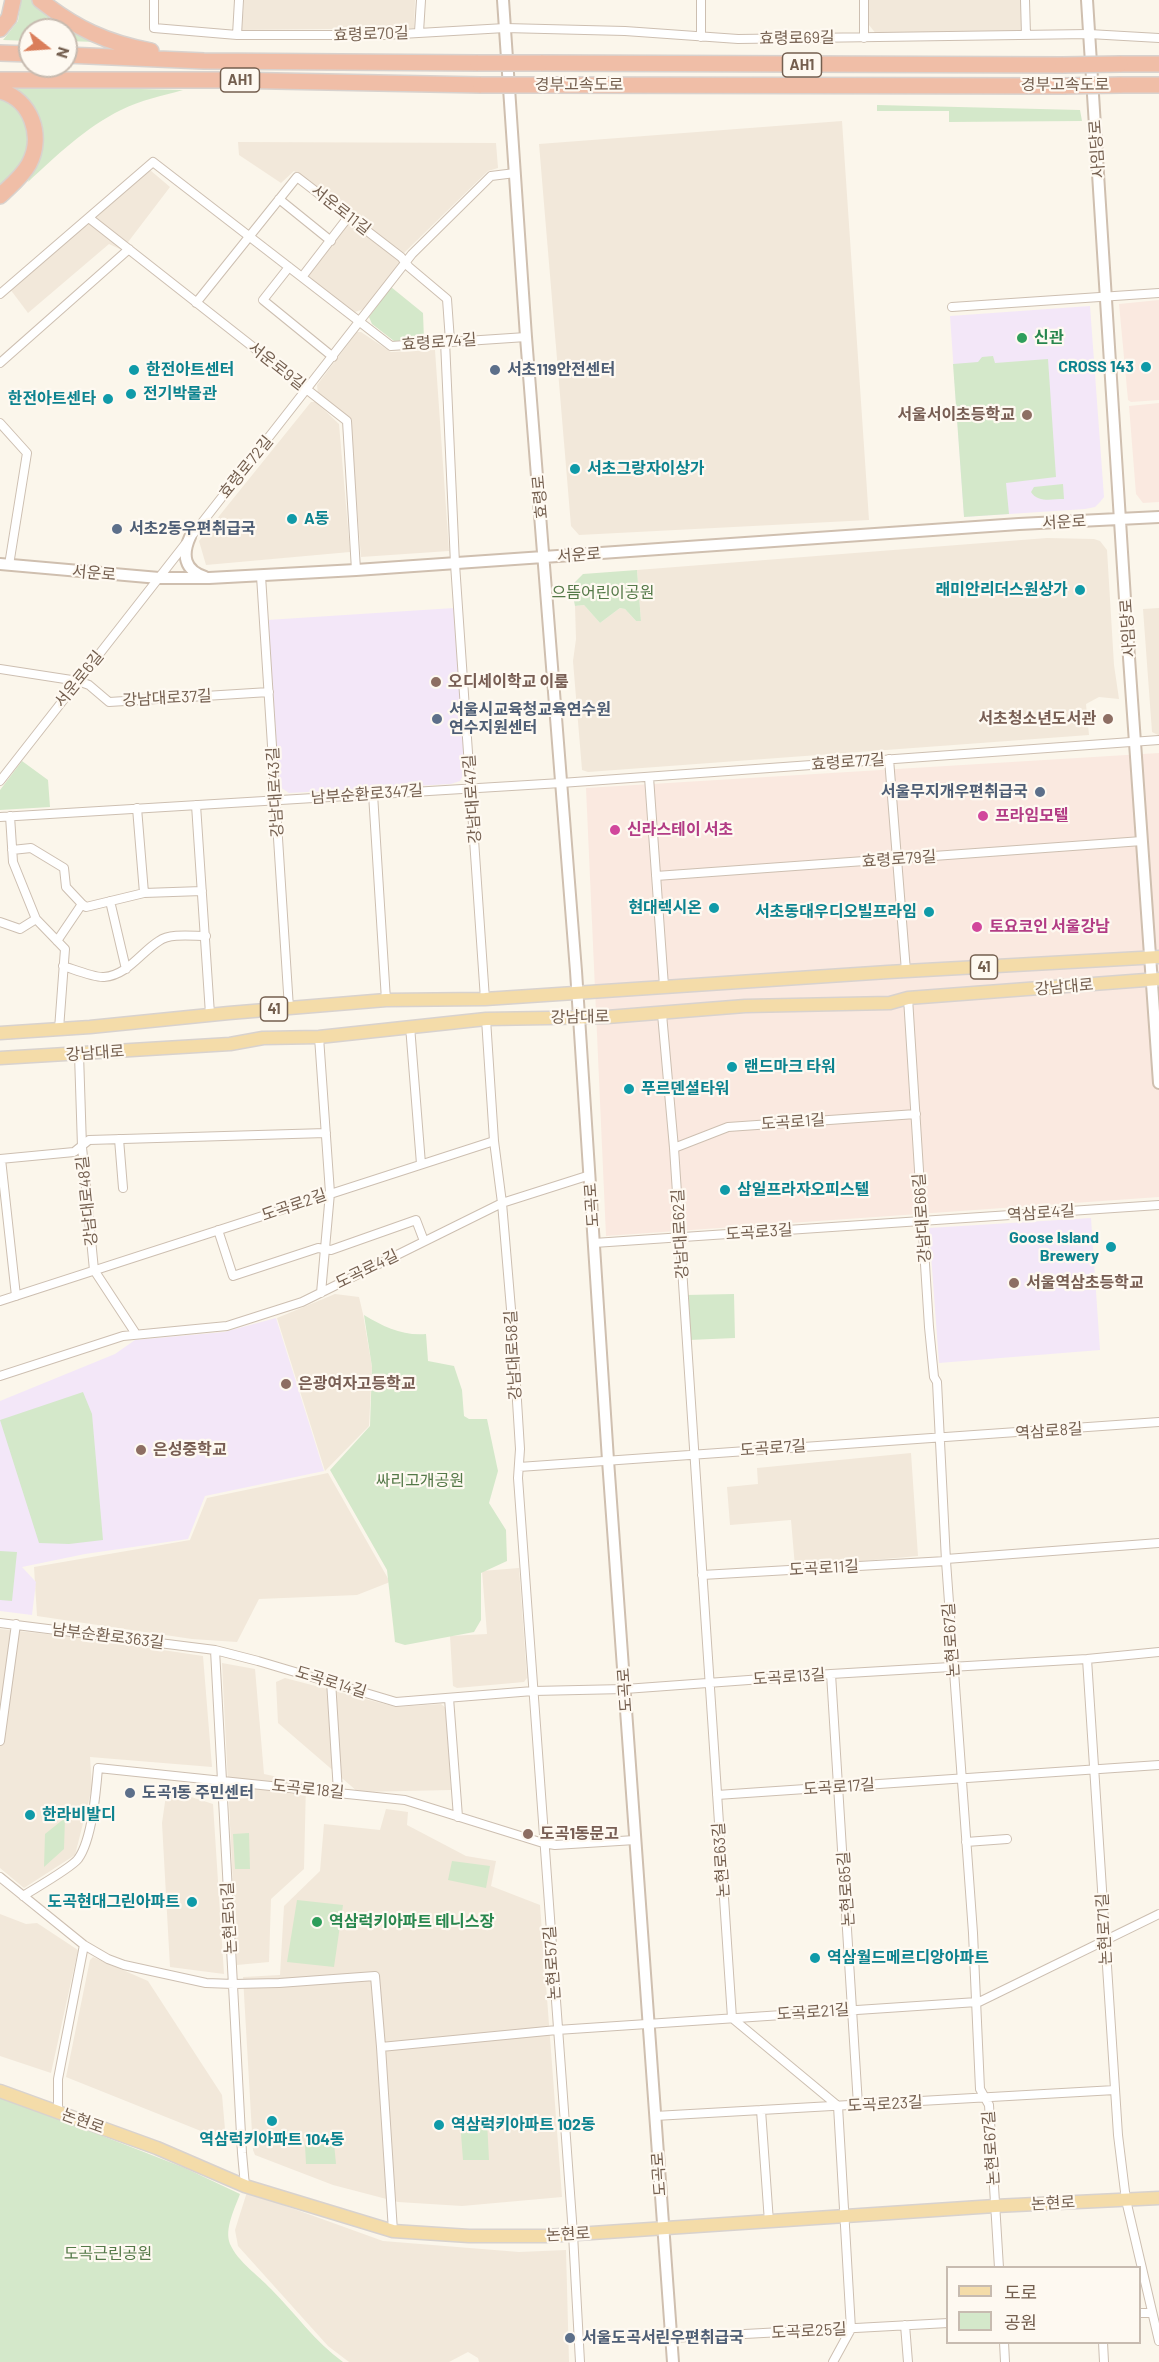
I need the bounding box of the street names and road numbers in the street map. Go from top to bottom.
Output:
street label: 효령로70길 [333,23,409,45]
street label: 효령로69길 [759,28,835,48]
road number: AH1 [782,53,822,77]
road number: AH1 [220,68,260,92]
street label: 경부고속도로 [535,75,623,95]
street label: 경부고속도로 [1021,75,1109,95]
street label: 사임당로 [1085,119,1109,179]
street label: 서운로11길 [307,181,375,239]
street label: 효령로74길 [401,330,477,354]
street label: 서운로9길 [245,338,309,394]
street label: 효령로72길 [215,432,277,502]
street label: 효령로 [529,474,551,520]
street label: 서운로 [1041,511,1087,533]
street label: 서운로 [556,544,602,566]
street label: 서운로 [71,562,117,584]
street label: 사임당로 [1116,598,1140,658]
street label: 서운로6길 [50,647,108,711]
street label: 강남대로37길 [122,686,212,710]
street label: 강남대로43길 [263,746,287,838]
street label: 효령로77길 [810,750,886,774]
street label: 강남대로47길 [459,754,485,844]
street label: 남부순환로347길 [310,781,424,807]
street label: 효령로79길 [861,847,937,871]
road number: 41 [970,955,998,979]
street label: 강남대로 [1034,975,1094,999]
road number: 41 [260,997,288,1021]
street label: 강남대로 [550,1007,610,1027]
street label: 강남대로 [65,1041,125,1065]
street label: 도곡로1길 [760,1110,826,1134]
street label: 강남대로48길 [73,1155,101,1247]
street label: 강남대로66길 [909,1172,935,1264]
street label: 도곡로 [581,1182,603,1228]
street label: 도곡로2길 [259,1185,329,1225]
street label: 강남대로62길 [668,1188,692,1280]
street label: 역삼로4길 [1007,1201,1075,1225]
street label: 도곡로3길 [725,1220,793,1244]
street label: 도곡로4길 [332,1246,402,1292]
street label: 강남대로58길 [501,1309,525,1401]
street label: 역삼로8길 [1015,1419,1083,1443]
street label: 도곡로7길 [739,1436,807,1460]
street label: 도곡로11길 [788,1557,860,1579]
street label: 논현로67길 [939,1602,963,1678]
street label: 남부순환로363길 [51,1620,165,1652]
street label: 도곡로14길 [293,1662,369,1702]
street label: 도곡로13길 [752,1665,826,1689]
street label: 도곡로 [614,1667,636,1713]
street label: 도곡로17길 [802,1775,876,1799]
street label: 도곡로18길 [271,1776,345,1802]
street label: 논현로63길 [709,1822,733,1898]
street label: 논현로65길 [834,1851,858,1927]
street label: 논현로51길 [218,1881,240,1955]
street label: 논현로71길 [1093,1892,1115,1966]
street label: 논현로57길 [540,1925,564,2001]
street label: 도곡로21길 [776,2000,850,2024]
street label: 도곡로23길 [847,2092,923,2116]
street label: 논현로 [59,2104,107,2138]
street label: 논현로67길 [979,2110,1003,2186]
street label: 도곡로 [648,2151,670,2197]
street label: 논현로 [1030,2192,1076,2214]
street label: 논현로 [545,2223,591,2245]
street label: 도곡로25길 [771,2319,847,2343]

